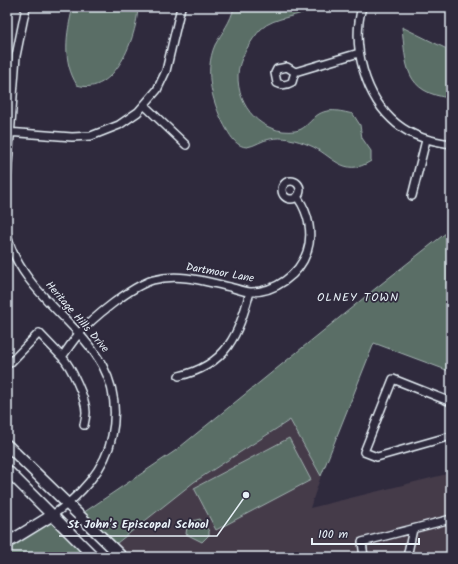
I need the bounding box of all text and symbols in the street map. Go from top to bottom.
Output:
street label: Dartmoor Lane [185,258,256,288]
street label: Heritage Hills Drive [41,277,113,357]
district label: OLNEY TOWN [317,288,399,307]
callout: St John's Episcopal School [59,512,217,536]
text: St John's Episcopal School [67,515,209,534]
scale bar [312,520,419,546]
text: 100 m [318,525,349,544]

